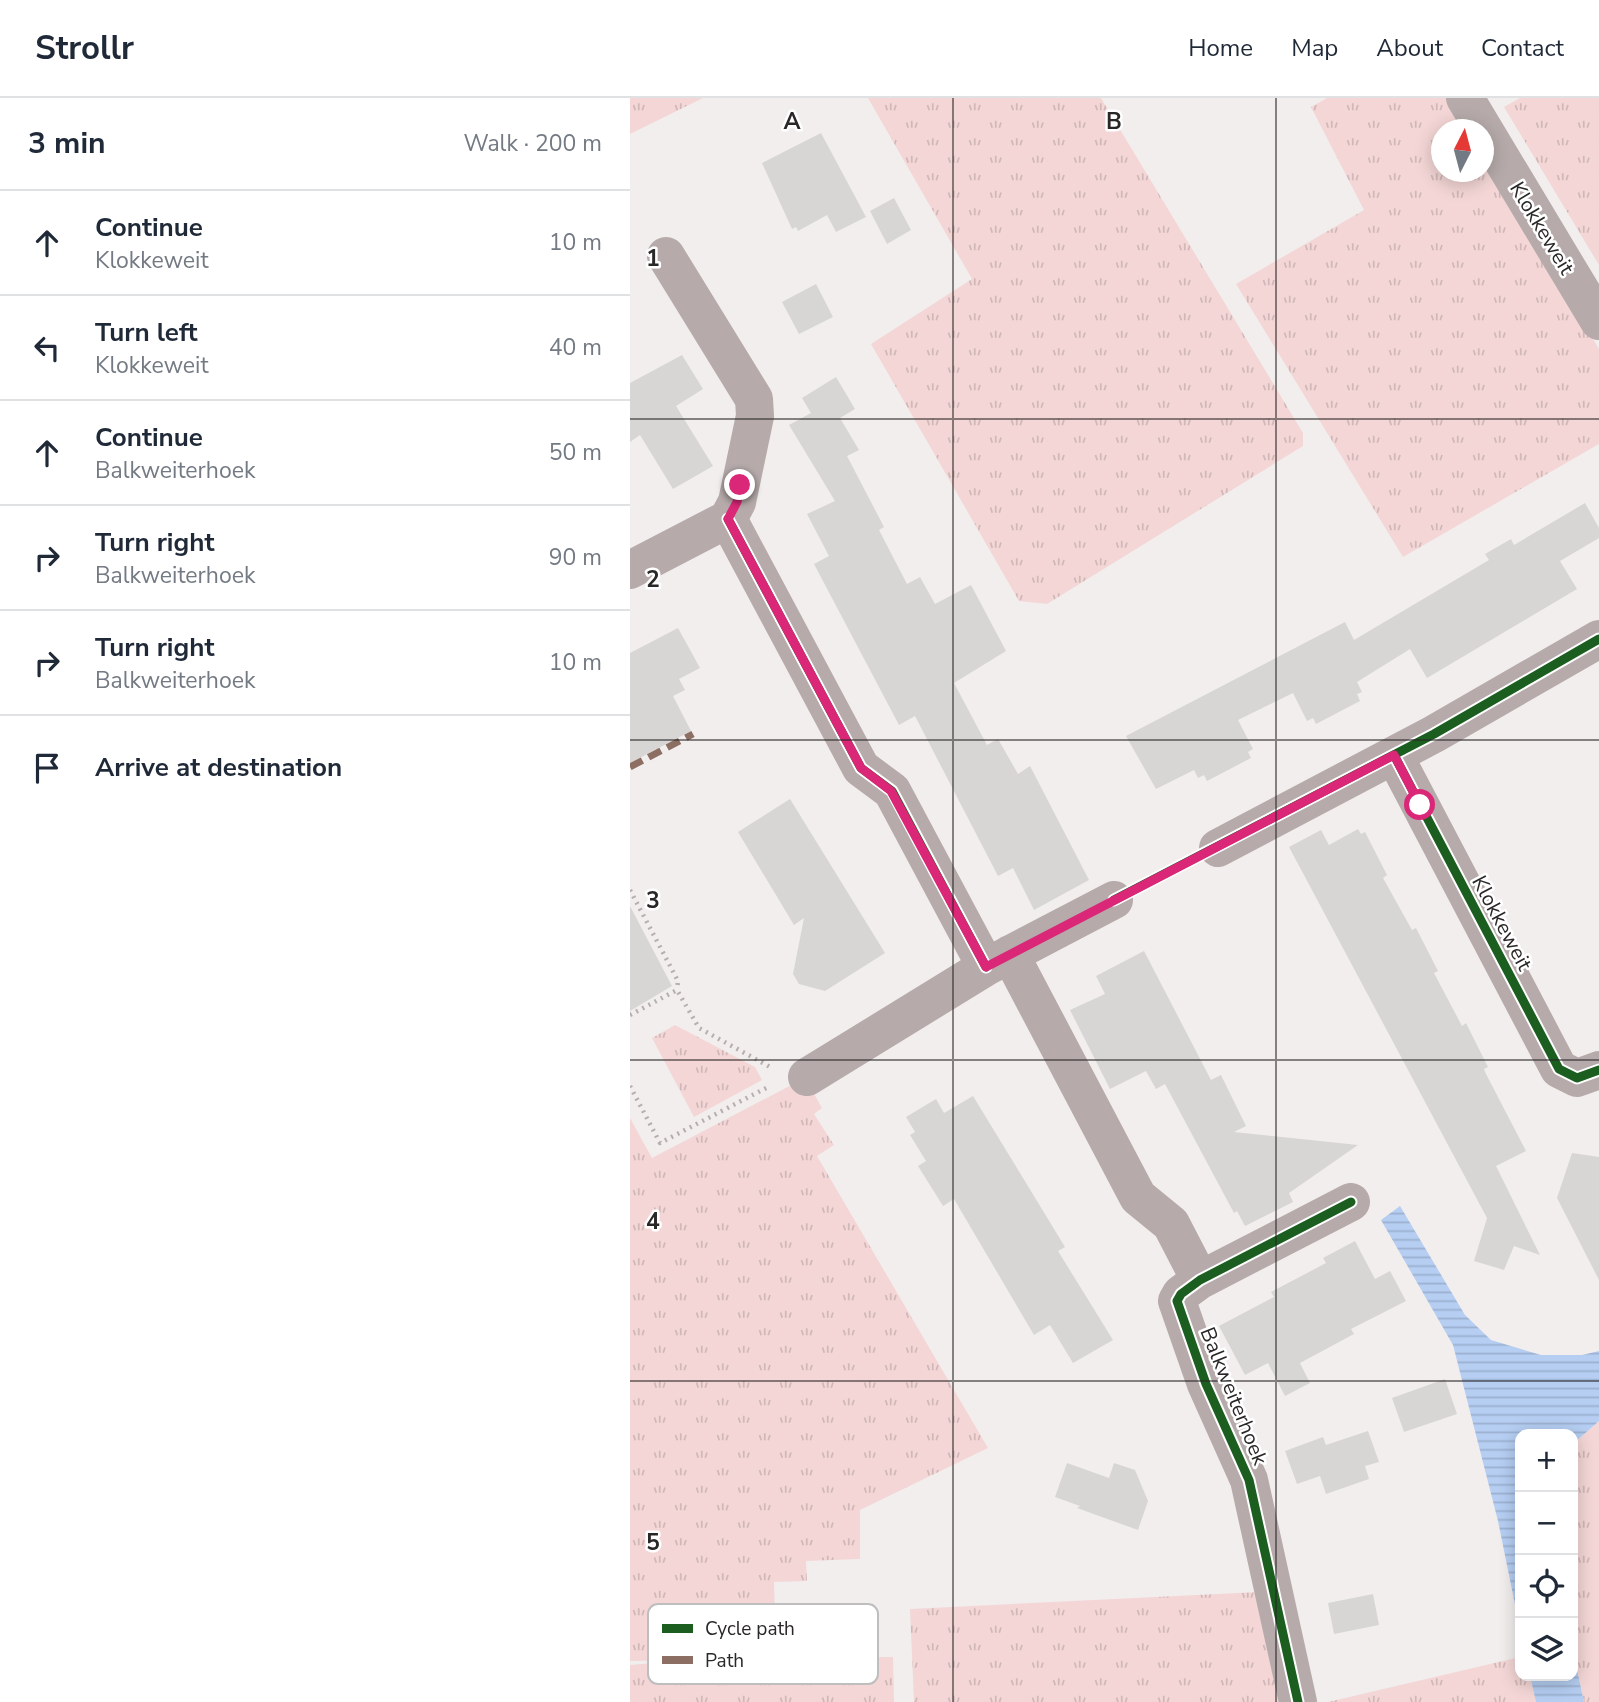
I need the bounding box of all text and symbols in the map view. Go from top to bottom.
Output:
text: Strollr [35,26,134,71]
text: Home [1188,32,1253,64]
text: Map [1291,32,1338,64]
text: About [1376,32,1443,64]
text: Contact [1481,32,1564,64]
text: A [783,106,801,137]
text: B [1106,106,1122,137]
north arrow [1431,119,1494,182]
text: 3 min [28,123,106,164]
text: Walk · 200 m [463,128,602,159]
street label: Klokkeweit [1503,176,1581,280]
text: Continue [95,210,203,245]
icon: ahead [28,224,66,262]
text: 10 m [549,227,602,258]
text: 1 [646,243,660,274]
text: Klokkeweit [95,245,208,276]
text: Turn left [95,315,198,350]
icon: left [28,329,66,367]
text: 40 m [549,332,602,363]
text: Klokkeweit [95,350,208,381]
text: Continue [95,420,203,455]
icon: ahead [28,434,66,472]
text: 50 m [549,437,602,468]
text: Balkweiterhoek [95,455,255,486]
route end [724,469,755,500]
text: Turn right [95,525,214,560]
icon: right [28,539,66,577]
text: 90 m [549,542,602,573]
text: Balkweiterhoek [95,560,255,591]
text: 2 [646,564,660,595]
text: Turn right [95,630,214,665]
icon: right [28,644,66,682]
text: 10 m [549,647,602,678]
text: Balkweiterhoek [95,665,255,696]
icon: arrive [28,749,66,787]
text: Arrive at destination [95,750,342,785]
route start [1404,789,1435,820]
street label: Klokkeweit [1465,871,1539,976]
text: 3 [646,885,660,916]
text: 4 [646,1206,660,1237]
street label: Balkweiterhoek [1194,1323,1275,1470]
map controls [1515,1429,1578,1681]
button: + [1515,1429,1578,1492]
button: − [1515,1492,1578,1555]
text: 5 [646,1527,660,1558]
button: locate [1515,1555,1578,1618]
legend [648,1604,878,1684]
text: Cycle path [705,1616,795,1642]
button: layers [1515,1618,1578,1681]
text: Path [705,1648,744,1674]

